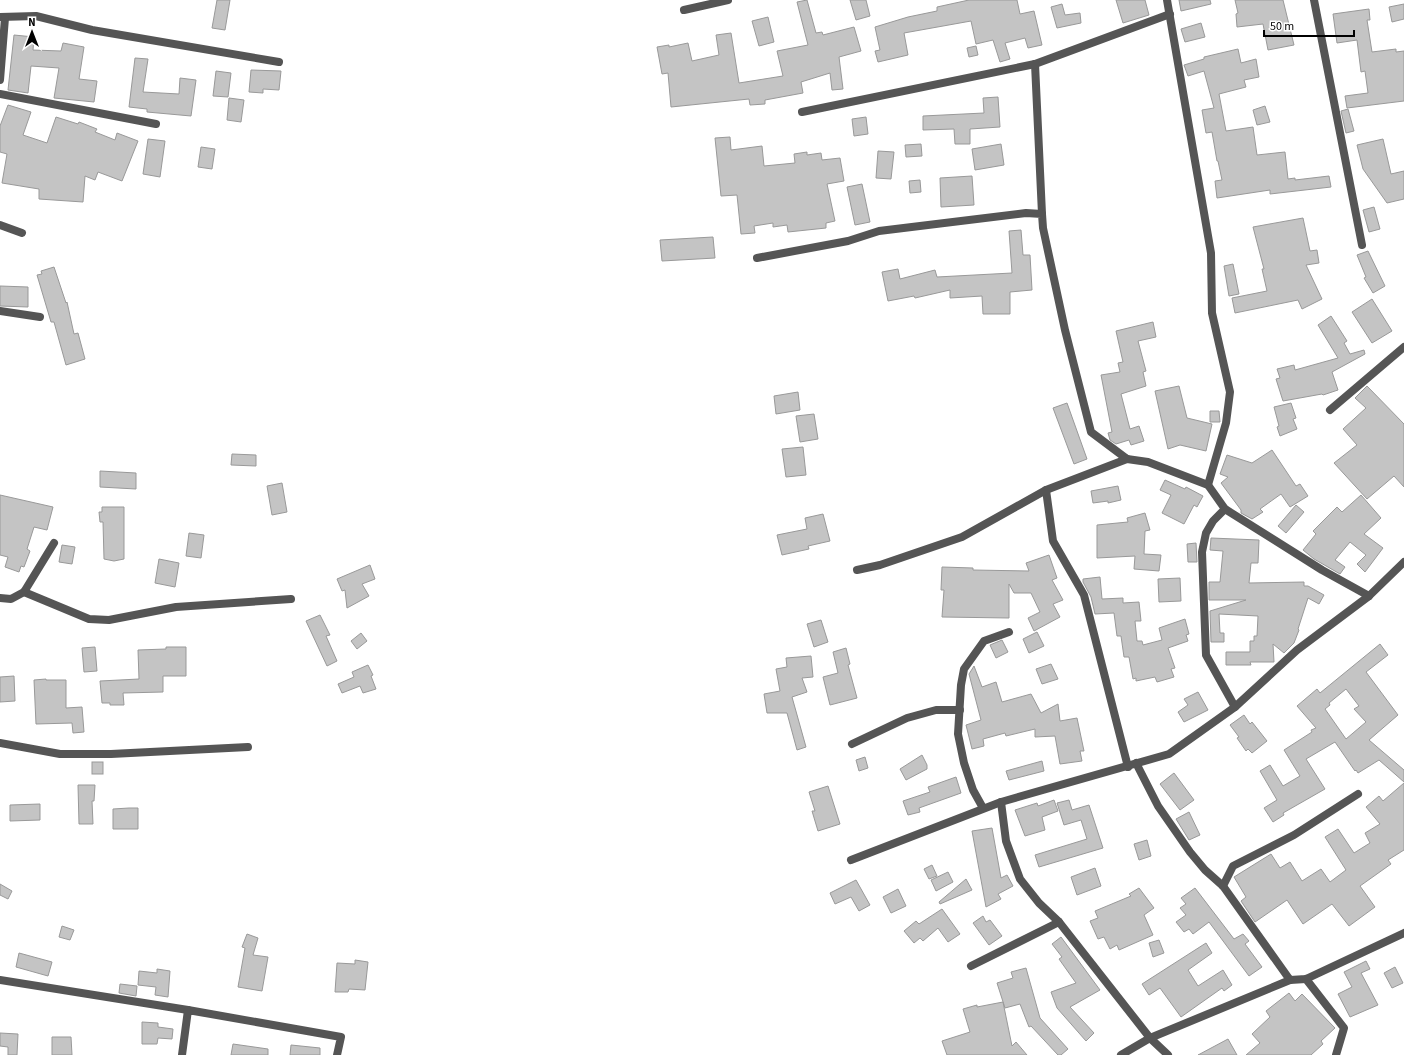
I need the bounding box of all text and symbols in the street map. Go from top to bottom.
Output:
north arrow [12,12,52,52]
scale bar [1264,12,1354,38]
text: N [28,15,36,30]
text: 50 m [1270,18,1294,35]

